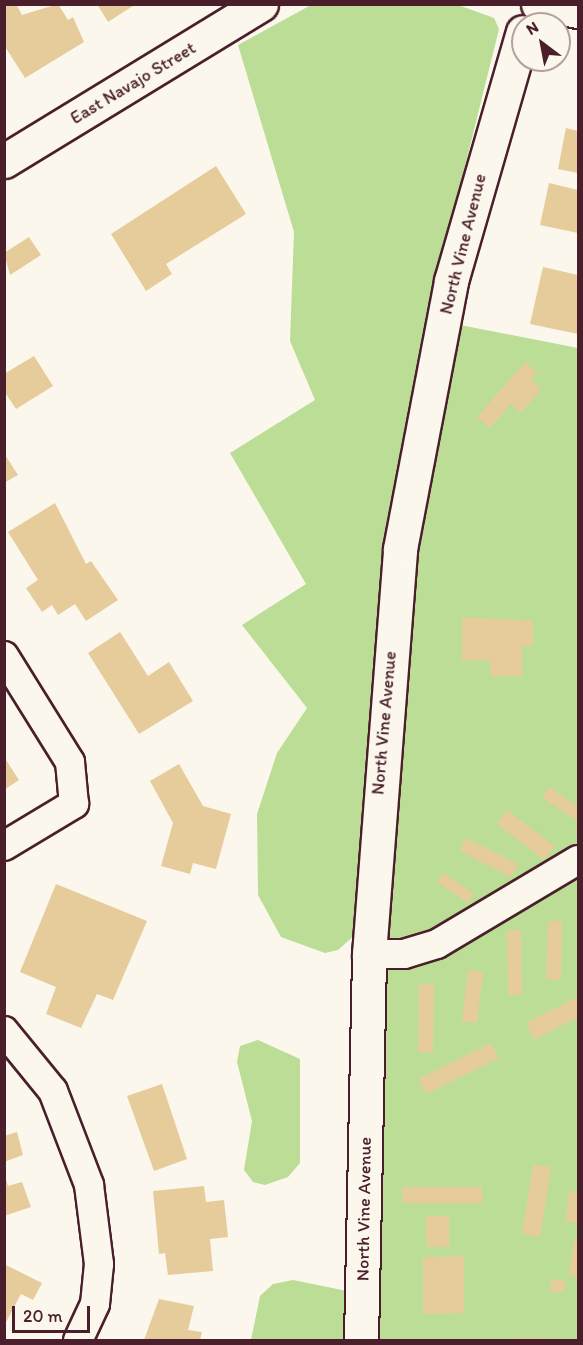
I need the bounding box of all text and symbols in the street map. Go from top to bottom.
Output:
north arrow [511,12,571,72]
text: N [523,17,542,39]
street label: East Navajo Street [67,37,199,129]
street label: North Vine Avenue [435,172,491,316]
street label: North Vine Avenue [367,651,401,795]
street label: North Vine Avenue [352,1137,376,1281]
scale bar [15,1294,93,1332]
text: 20 m [23,1305,63,1327]

